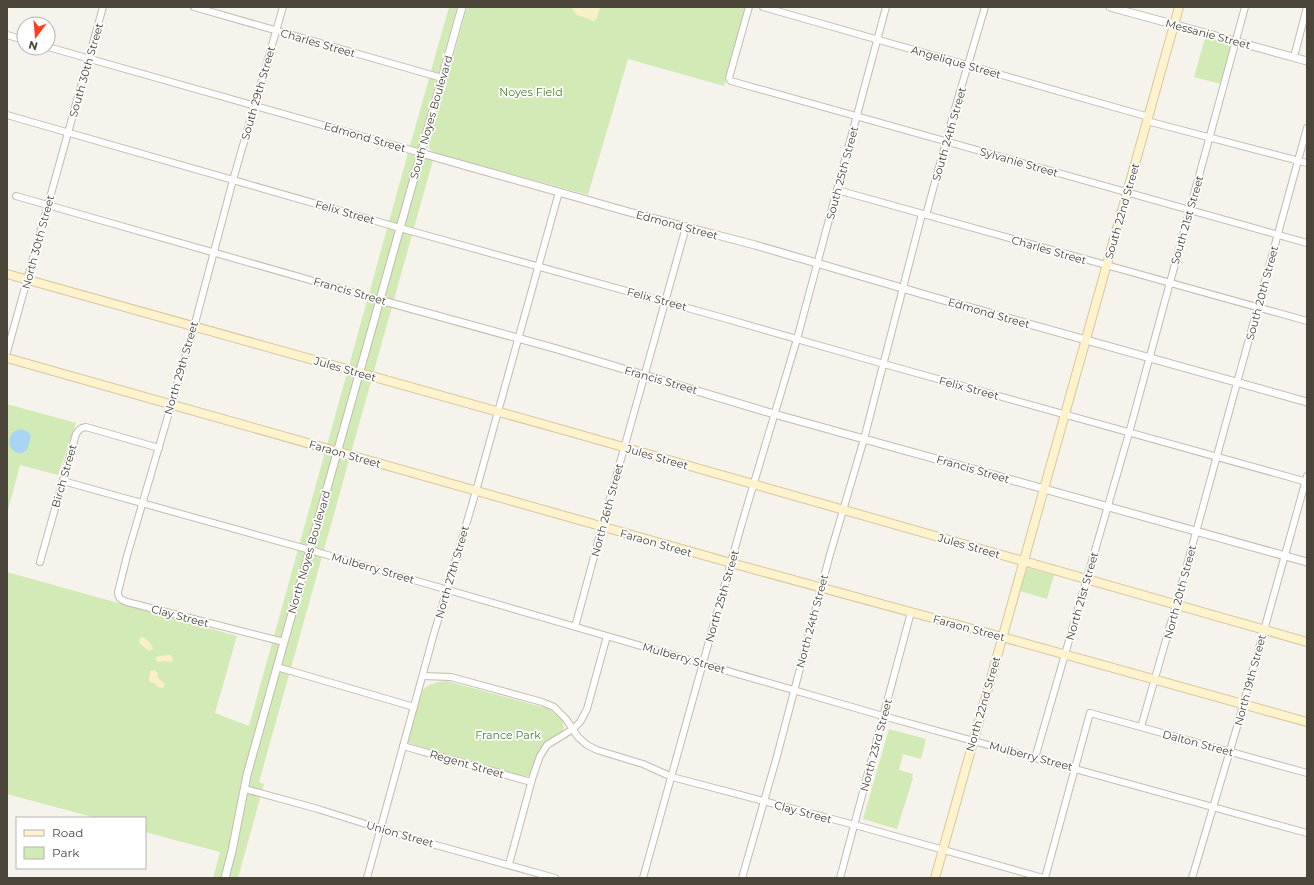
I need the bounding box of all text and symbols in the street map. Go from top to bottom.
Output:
north arrow [16,16,56,56]
street label: Messanie Street [1164,16,1253,52]
street label: South 30th Street [66,21,106,119]
street label: Charles Street [279,26,358,61]
text: N [27,38,39,54]
street label: Angelique Street [909,42,1003,82]
street label: South 29th Street [238,44,278,142]
street label: South Noyes Boulevard [407,53,455,181]
park label: Noyes Field [499,85,563,99]
street label: South 24th Street [929,85,969,183]
street label: Edmond Street [323,119,408,155]
street label: South 25th Street [823,124,861,221]
street label: Sylvanie Street [978,144,1060,180]
street label: South 22nd Street [1102,161,1143,261]
street label: South 21st Street [1168,173,1207,266]
street label: North 30th Street [19,193,57,291]
street label: Felix Street [314,197,377,227]
street label: Edmond Street [634,207,720,243]
street label: Charles Street [1010,233,1089,268]
street label: South 20th Street [1243,244,1282,342]
street label: Francis Street [312,274,389,308]
street label: Felix Street [626,284,689,314]
street label: Edmond Street [947,295,1032,331]
street label: North 29th Street [161,319,201,416]
street label: Jules Street [311,353,378,385]
street label: Francis Street [623,363,700,397]
street label: Felix Street [938,373,1001,403]
street label: Faraon Street [307,437,383,471]
street label: Jules Street [623,441,690,473]
street label: Birch Street [48,442,80,509]
street label: Francis Street [935,452,1012,486]
street label: North 26th Street [588,461,626,558]
street label: North Noyes Boulevard [285,489,333,615]
street label: North 27th Street [432,524,472,620]
street label: Faraon Street [618,526,694,560]
street label: Jules Street [935,530,1002,562]
street label: North 20th Street [1161,543,1199,641]
street label: North 25th Street [702,548,742,644]
street label: Mulberry Street [330,549,417,587]
street label: North 21st Street [1063,550,1101,642]
street label: North 24th Street [793,572,831,669]
street label: Clay Street [150,602,211,631]
street label: Faraon Street [931,612,1007,644]
street label: North 19th Street [1231,632,1269,727]
street label: Mulberry Street [641,639,728,677]
street label: North 22nd Street [963,654,1003,753]
street label: North 23rd Street [857,697,895,793]
street label: Dalton Street [1161,727,1236,759]
park label: France Park [475,728,541,742]
street label: Mulberry Street [988,738,1075,774]
street label: Regent Street [428,747,506,781]
street label: Clay Street [773,798,834,827]
legend [16,817,146,869]
street label: Union Street [365,818,436,850]
text: Road [52,825,83,840]
text: Park [52,845,80,860]

